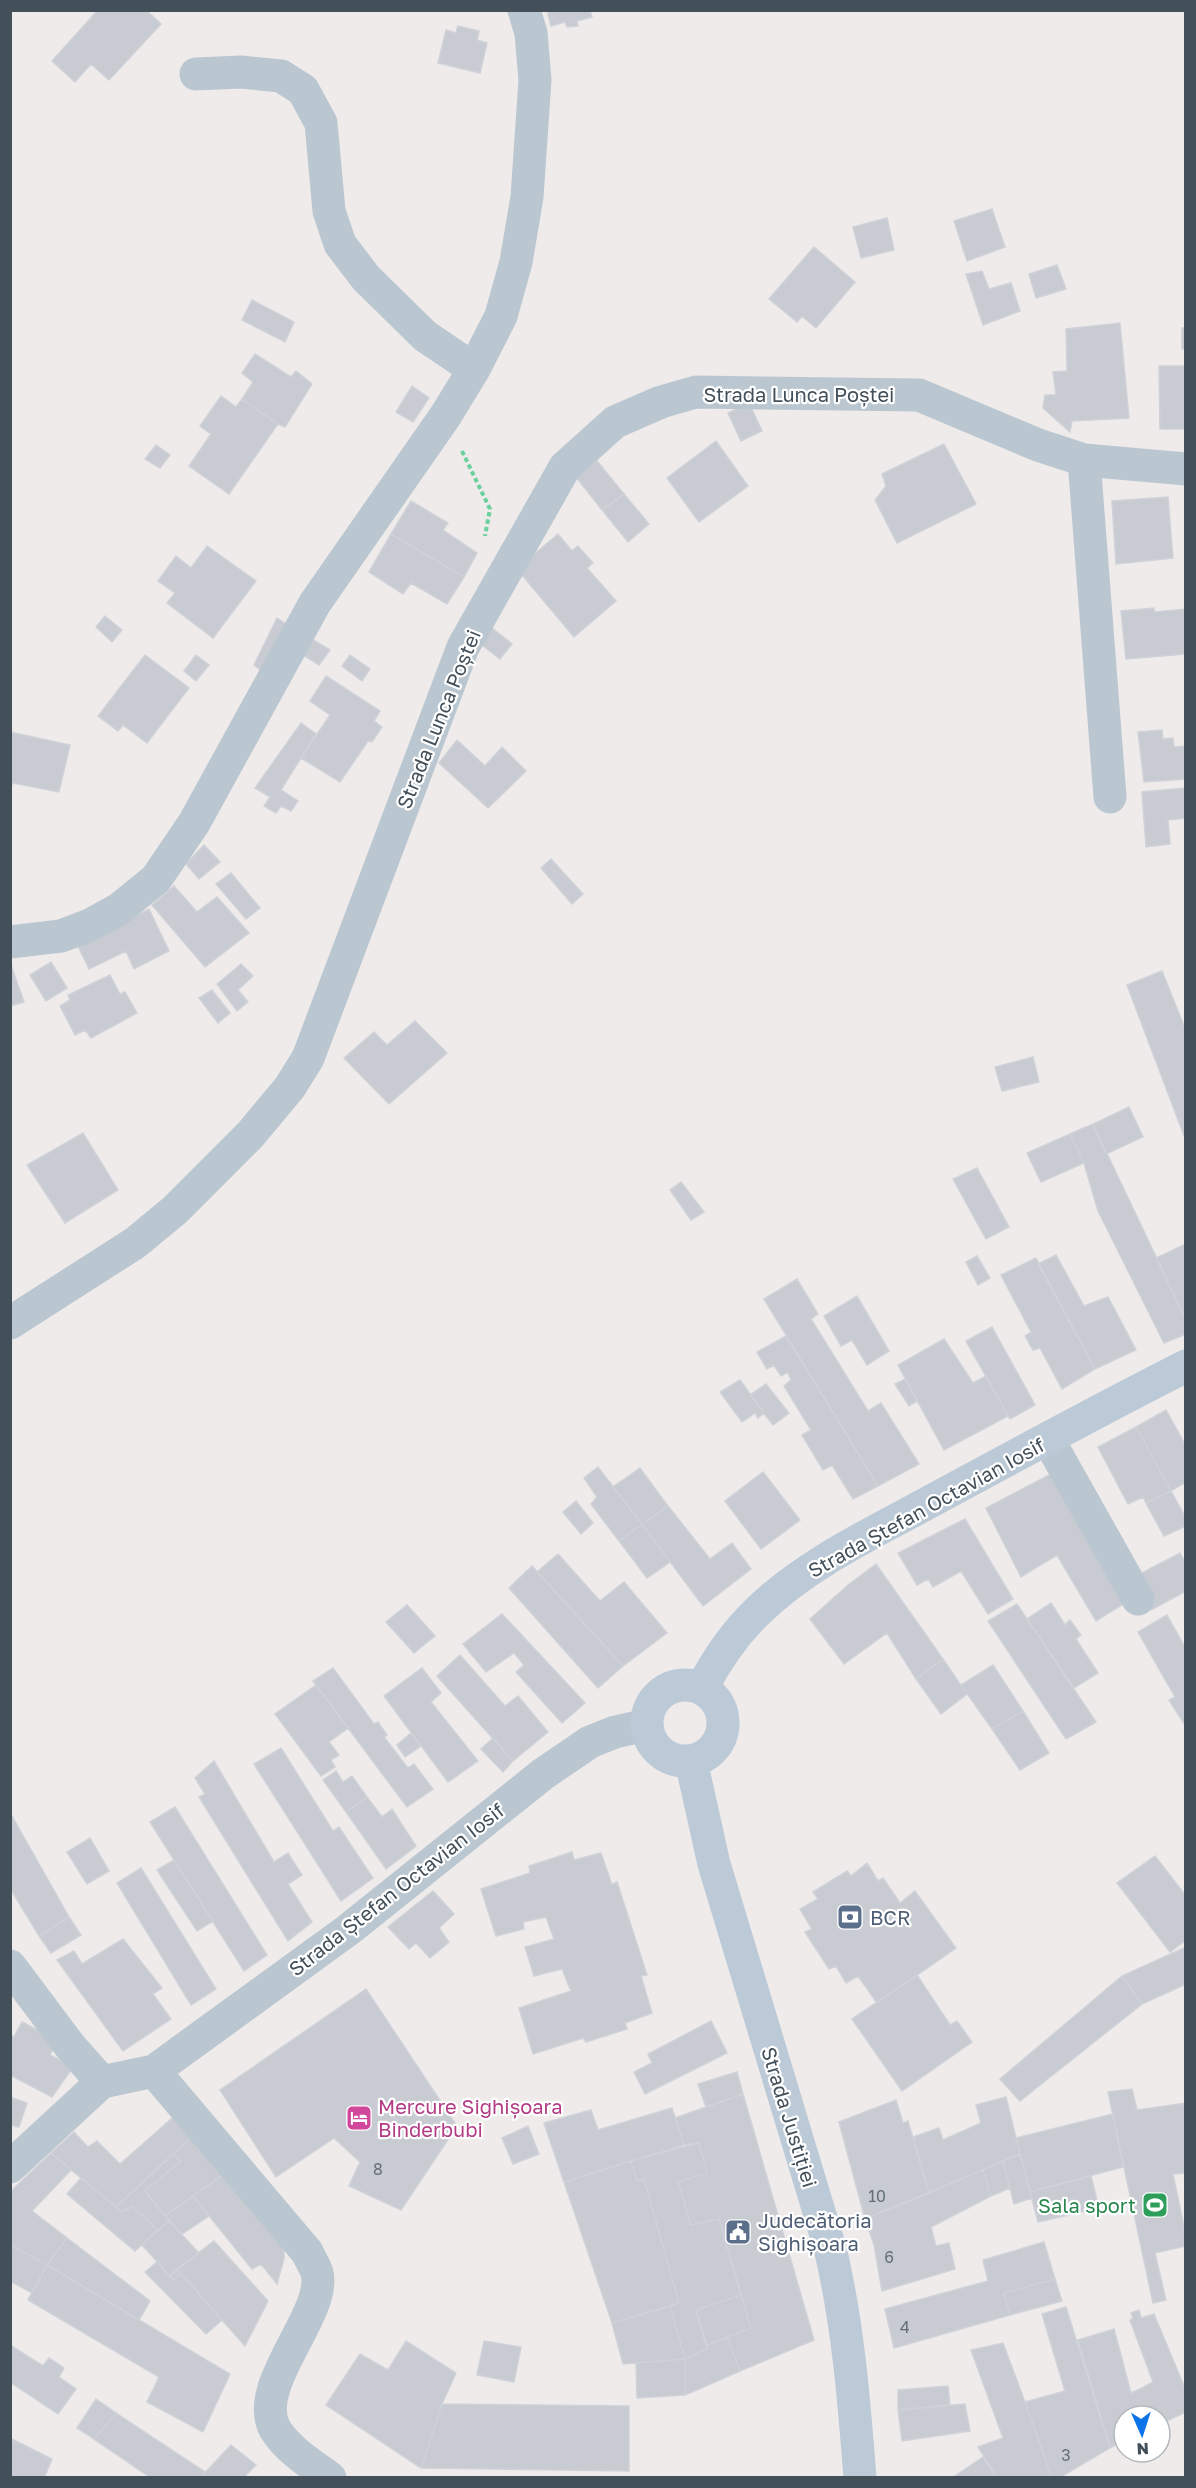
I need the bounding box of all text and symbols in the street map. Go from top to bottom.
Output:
street label: Strada Lunca Poștei [704,382,894,407]
street label: Strada Lunca Poștei [391,626,486,812]
street label: Strada Ștefan Octavian Iosif [804,1432,1049,1583]
street label: Strada Ștefan Octavian Iosif [284,1798,509,1981]
bank icon: BCR [835,1902,865,1932]
place label: BCR [870,1905,911,1929]
street label: Strada Justiției [756,2044,823,2190]
place label: Mercure Sighișoara Binderbubi [378,2094,563,2141]
hotel icon: Mercure Sighișoara Binderbubi [344,2103,374,2133]
house number: 8 [373,2159,383,2179]
house number: 10 [868,2186,886,2206]
sports icon: Sala sport [1140,2190,1170,2220]
place label: Sala sport [1038,2193,1136,2217]
place label: Judecătoria Sighișoara [758,2208,872,2256]
public building icon: Judecătoria Sighișoara [723,2217,753,2247]
house number: 6 [884,2247,894,2267]
house number: 4 [900,2317,910,2337]
north arrow [1112,2404,1172,2464]
text: N [1136,2439,1149,2459]
house number: 3 [1061,2445,1071,2465]

